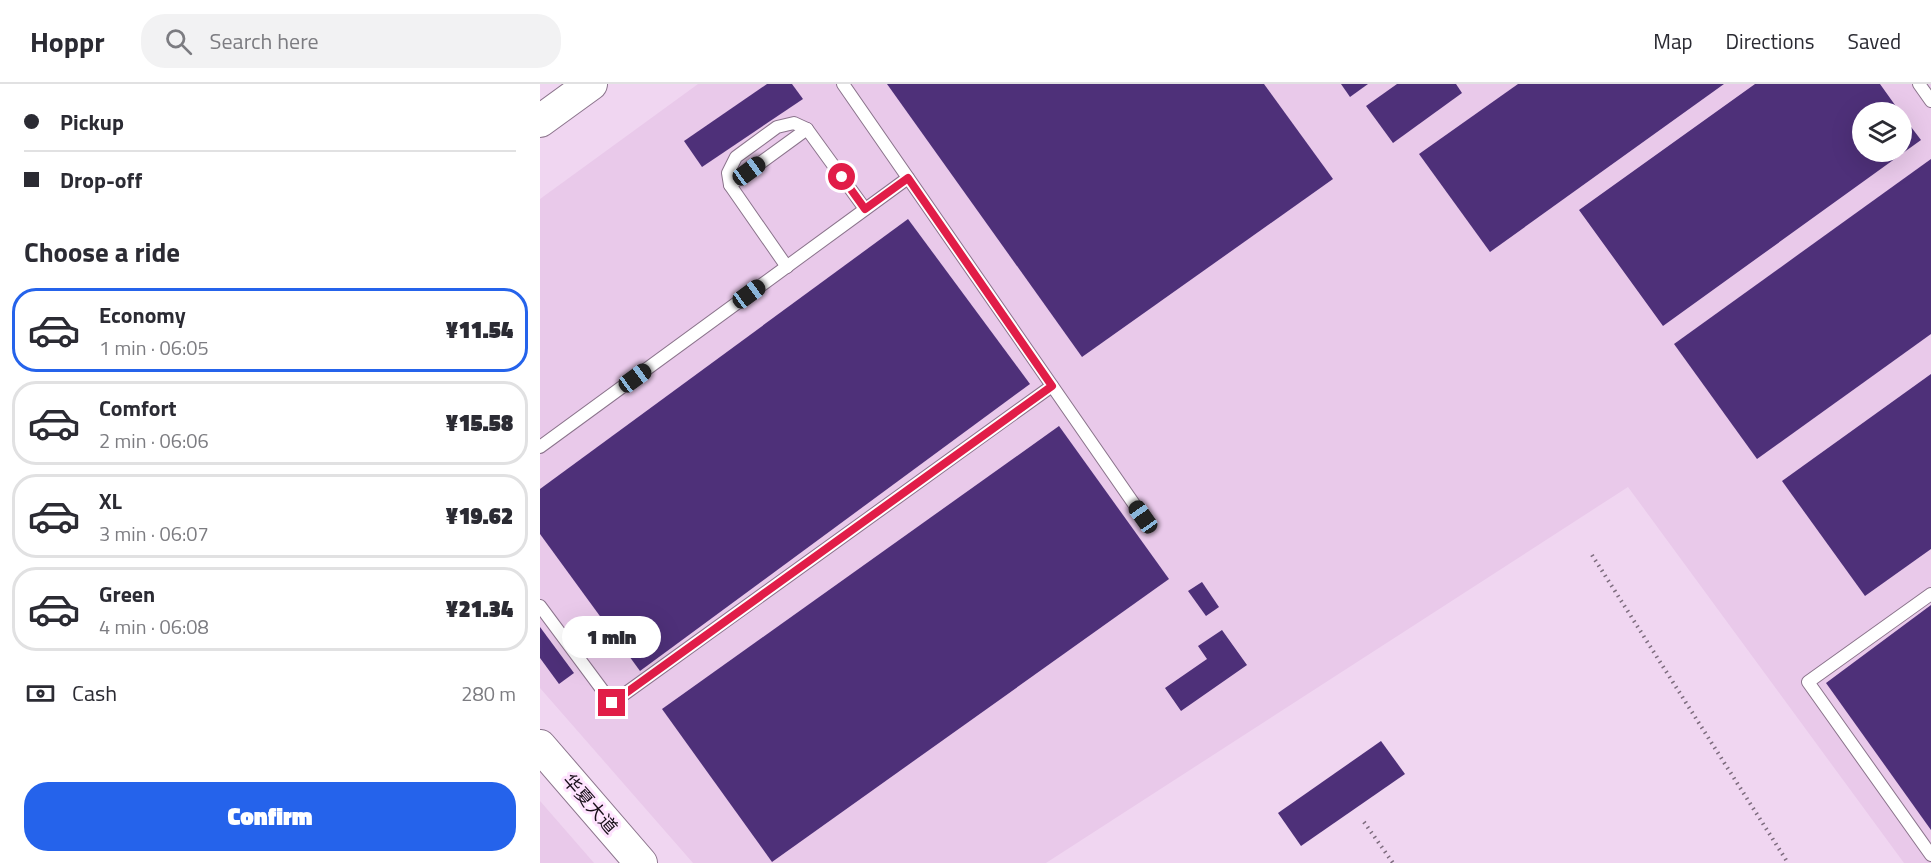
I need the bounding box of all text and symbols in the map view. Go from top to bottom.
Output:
search box [141,14,561,68]
text: Hoppr [30,20,105,63]
text: Search here [210,24,319,58]
icon: search [162,25,195,58]
text: Map [1653,25,1693,57]
text: Directions [1726,25,1815,57]
text: Saved [1848,25,1901,57]
map controls [1852,102,1912,162]
button: layers [1852,102,1912,162]
text: Pickup [60,105,124,139]
car [729,153,769,189]
text: Drop-off [60,163,142,197]
route start [828,163,855,190]
text: Choose a ride [24,231,180,272]
car [729,276,769,312]
text: Economy [99,298,186,332]
icon: car [27,303,81,357]
text: ¥11.54 [446,313,513,347]
text: 1 min · 06:05 [99,332,209,363]
car [615,360,655,396]
text: Comfort [99,391,177,425]
icon: car [27,396,81,450]
text: ¥15.58 [446,406,513,440]
text: 2 min · 06:06 [99,425,209,456]
text: XL [99,484,122,518]
icon: car [27,489,81,543]
car [1125,497,1161,537]
text: ¥19.62 [446,499,513,533]
text: 3 min · 06:07 [99,518,209,549]
text: Green [99,577,155,611]
icon: car [27,582,81,636]
text: ¥21.34 [446,592,513,626]
text: 4 min · 06:08 [99,611,209,642]
callout: 1 min [562,616,662,658]
text: 1 min [587,621,636,652]
text: Cash [72,676,117,710]
icon: cash [24,677,57,710]
text: 280 m [461,678,516,709]
route end [598,689,625,716]
street label: 华夏大道 [557,768,624,840]
button: Confirm [24,782,516,851]

